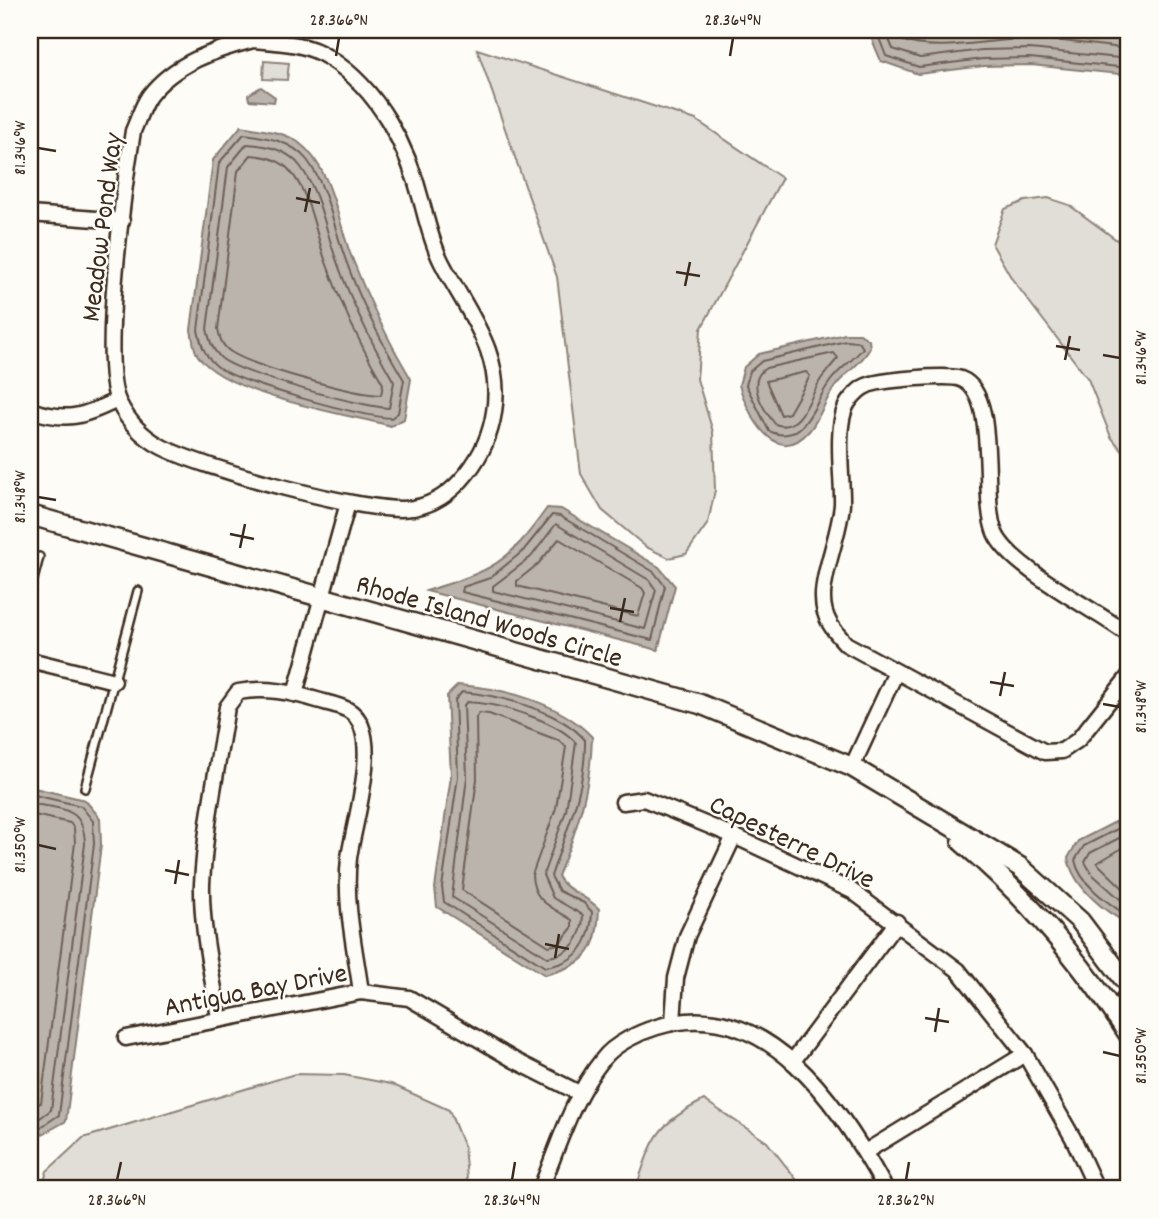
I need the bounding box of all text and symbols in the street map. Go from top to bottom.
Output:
text: 28.366°N [310,9,368,34]
text: 28.364°N [704,9,762,34]
text: 81.346°W [9,120,34,175]
street label: Meadow Pond Way [74,130,136,324]
text: 81.346°W [1130,330,1155,385]
text: 81.348°W [9,470,34,523]
street label: Rhode Island Woods Circle [351,567,627,681]
text: 81.348°W [1130,680,1155,733]
street label: Capesterre Drive [701,787,881,902]
text: 81.350°W [9,816,34,873]
street label: Antigua Bay Drive [161,956,351,1030]
text: 81.350°W [1130,1027,1155,1084]
text: 28.366°N [88,1189,146,1214]
text: 28.364°N [483,1189,541,1214]
text: 28.362°N [877,1189,935,1214]

